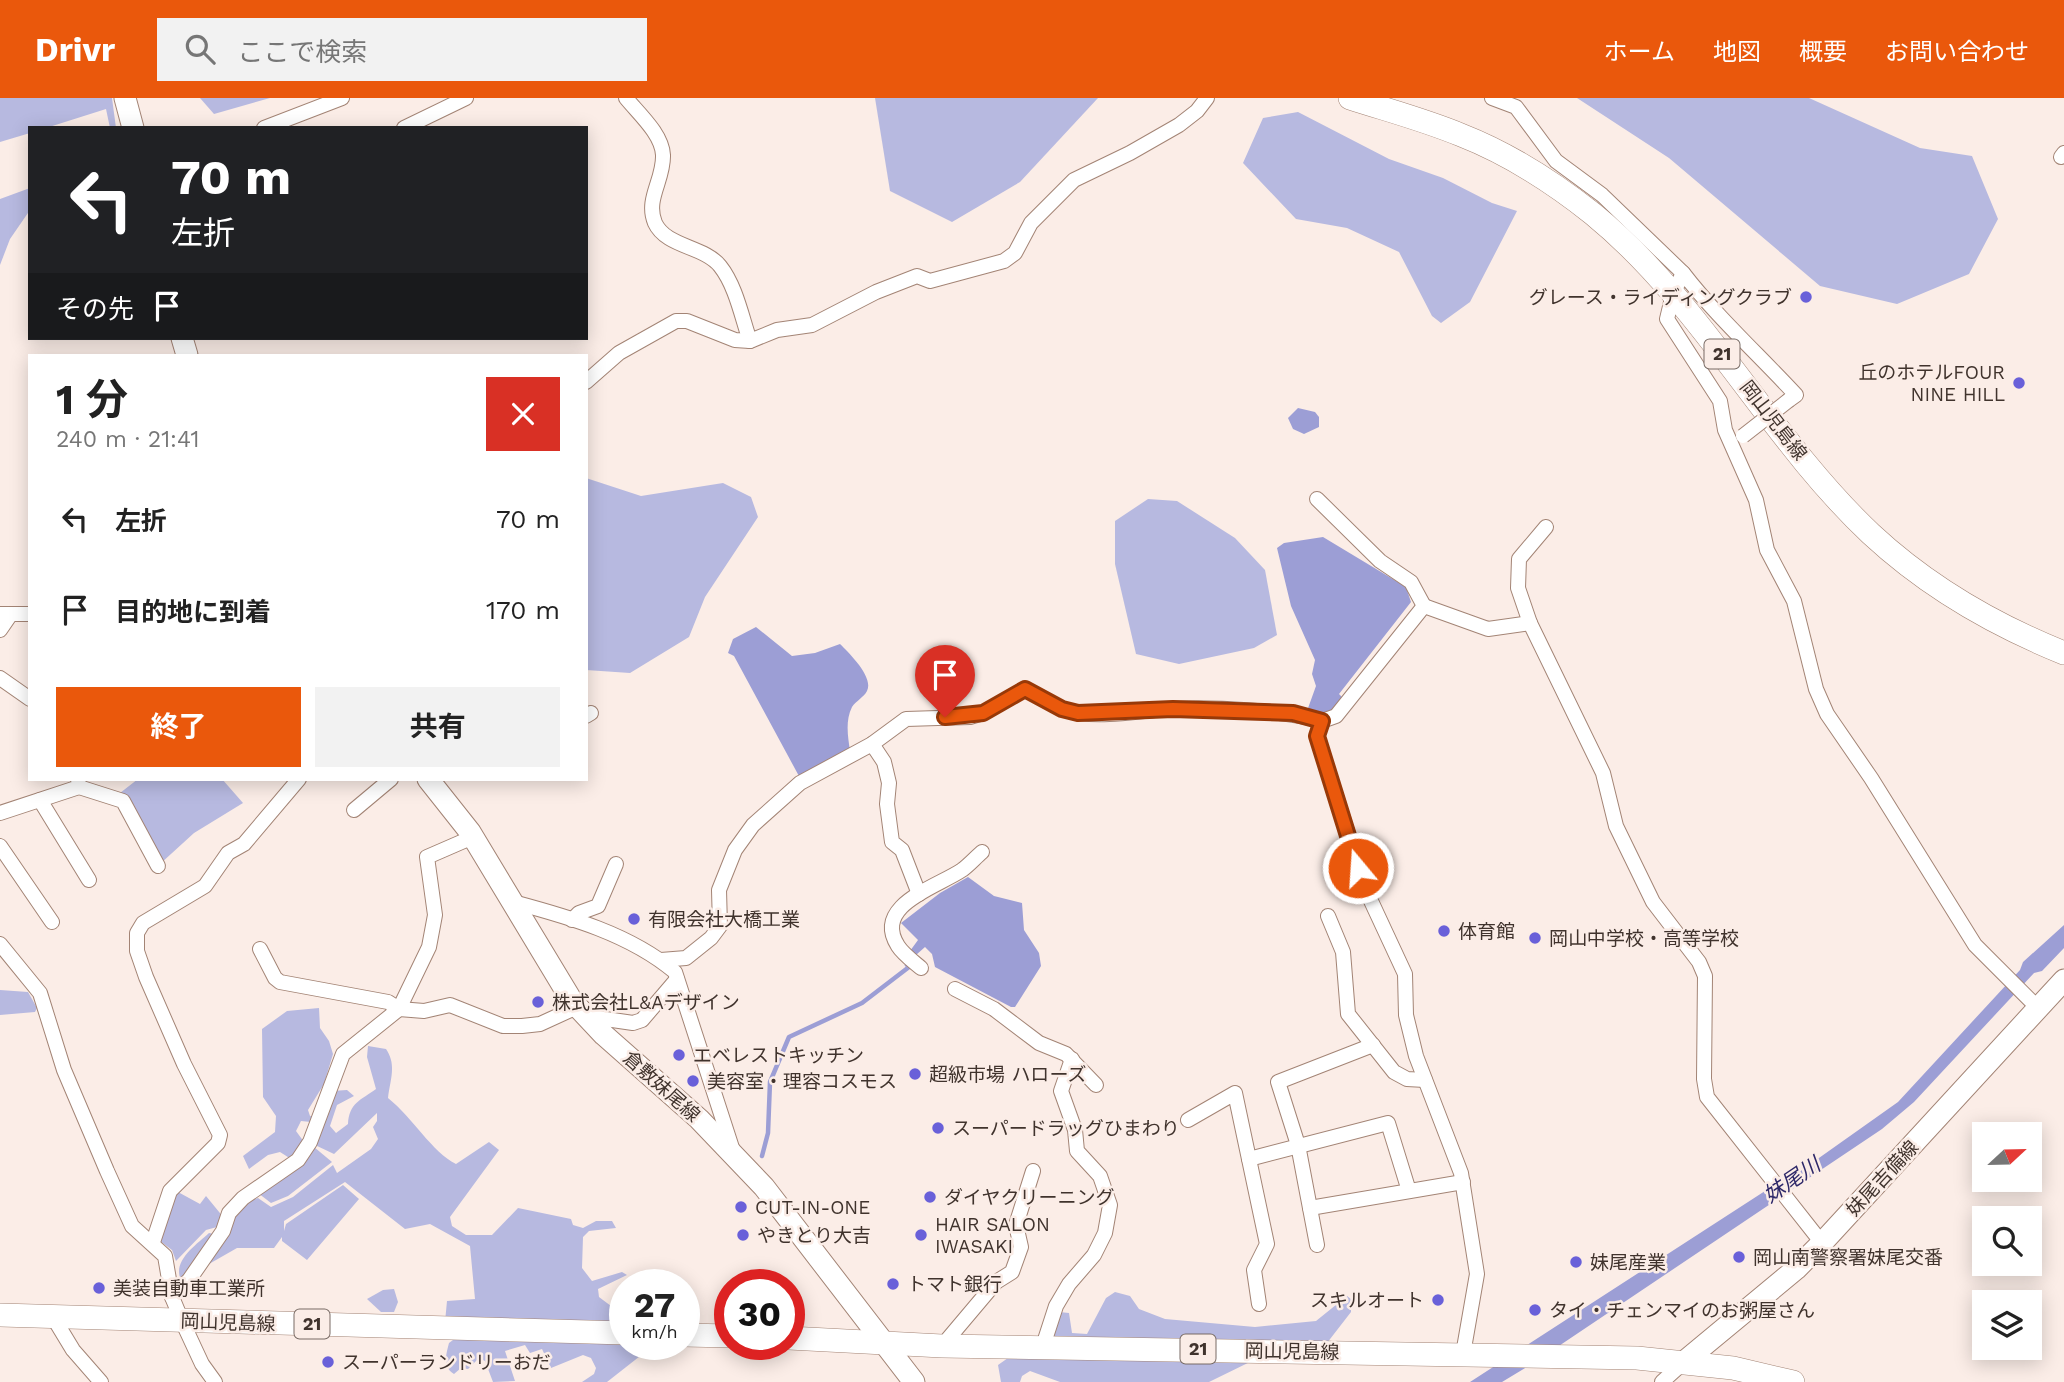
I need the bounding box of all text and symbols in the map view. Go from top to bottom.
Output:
search box [157,18,647,81]
text: Drivr [35,30,115,69]
icon: search [181,30,219,68]
text: ここで検索 [237,37,367,67]
text: ホーム [1604,38,1675,66]
text: 地図 [1713,38,1761,66]
text: 概要 [1799,38,1847,66]
text: お問い合わせ [1885,38,2029,66]
text: 70 m [171,148,291,206]
icon: left [56,154,147,245]
text: 左折 [171,214,235,252]
place label: グレース・ライディングクラブ [1529,286,1792,309]
icon: arrive [148,287,186,325]
marker: グレース・ライディングクラブ [1798,289,1814,305]
text: その先 [56,294,134,324]
road number: 21 [1704,340,1740,368]
place label: 丘のホテルFOUR NINE HILL [1858,361,2005,406]
text: 1 分 [56,375,128,424]
marker: 丘のホテルFOUR NINE HILL [2011,375,2027,391]
street label: 岡山児島線 [1735,376,1812,465]
button: close [486,377,560,451]
text: 240 m · 21:41 [56,426,200,453]
icon: left [56,500,94,538]
text: 70 m [496,504,560,534]
text: 左折 [115,506,167,536]
icon: arrive [56,591,94,629]
text: 170 m [486,595,560,625]
text: 目的地に到着 [115,597,271,627]
pin [915,645,975,717]
icon: arrive [926,656,964,694]
button: 終了 [56,687,301,767]
button: 共有 [315,687,560,767]
position arrow [1321,831,1395,905]
place label: 有限会社大橋工業 [648,908,800,931]
marker: 有限会社大橋工業 [626,911,642,927]
place label: 体育館 [1458,920,1515,943]
marker: 体育館 [1436,923,1452,939]
place label: 岡山中学校・高等学校 [1549,927,1739,950]
marker: 岡山中学校・高等学校 [1527,930,1543,946]
place label: 株式会社L&Aデザイン [552,991,740,1014]
marker: 株式会社L&Aデザイン [530,994,546,1010]
place label: エベレストキッチン [693,1044,864,1067]
street label: 倉敷妹尾線 [619,1046,705,1127]
marker: エベレストキッチン [671,1047,687,1063]
place label: 超級市場 ハローズ [929,1063,1087,1086]
marker: 超級市場 ハローズ [907,1066,923,1082]
place label: 美容室・理容コスモス [707,1070,897,1093]
marker: 美容室・理容コスモス [685,1073,701,1089]
place label: スーパードラッグひまわり [952,1117,1180,1140]
marker: スーパードラッグひまわり [930,1120,946,1136]
north arrow [1972,1122,2042,1192]
map controls [1972,1122,2042,1360]
street label: 妹尾吉備線 [1842,1136,1923,1221]
water label: 妹尾川 [1759,1150,1826,1208]
place label: ダイヤクリーニング [944,1186,1114,1209]
marker: ダイヤクリーニング [922,1189,938,1205]
place label: CUT-IN-ONE [755,1196,870,1219]
marker: CUT-IN-ONE [733,1199,749,1215]
button: search [1972,1206,2042,1276]
place label: HAIR SALON IWASAKI [935,1213,1050,1258]
place label: やきとり大吉 [757,1224,871,1247]
marker: やきとり大吉 [735,1227,751,1243]
marker: HAIR SALON IWASAKI [913,1227,929,1243]
place label: 岡山南警察署妹尾交番 [1753,1246,1943,1269]
marker: 岡山南警察署妹尾交番 [1731,1249,1747,1265]
place label: 妹尾産業 [1590,1251,1666,1274]
marker: 妹尾産業 [1568,1254,1584,1270]
speed limit sign: 30 [714,1269,805,1360]
place label: トマト銀行 [907,1273,1002,1296]
marker: トマト銀行 [885,1276,901,1292]
place label: 美装自動車工業所 [113,1277,265,1300]
marker: 美装自動車工業所 [91,1280,107,1296]
text: 27 [634,1284,675,1326]
place label: スキルオート [1310,1289,1424,1312]
button: layers [1972,1290,2042,1360]
marker: スキルオート [1430,1292,1446,1308]
place label: タイ・チェンマイのお粥屋さん [1549,1299,1815,1322]
marker: タイ・チェンマイのお粥屋さん [1527,1302,1543,1318]
street label: 岡山児島線 [180,1309,276,1336]
road number: 21 [294,1310,330,1338]
text: km/h [631,1321,678,1342]
road number: 21 [1180,1334,1216,1364]
street label: 岡山児島線 [1244,1339,1340,1364]
place label: スーパーランドリーおだ [342,1351,551,1374]
marker: スーパーランドリーおだ [320,1354,336,1370]

